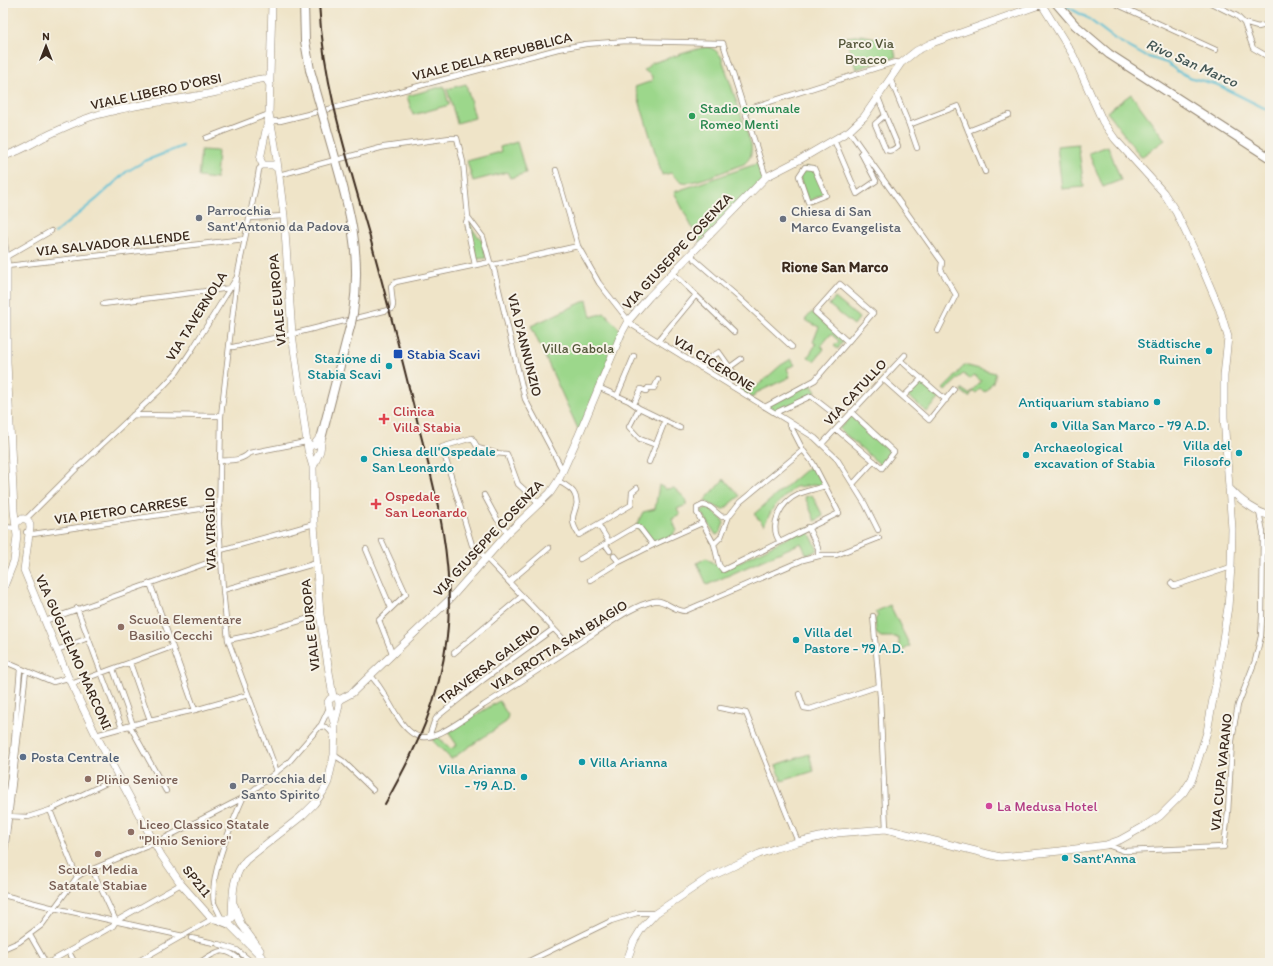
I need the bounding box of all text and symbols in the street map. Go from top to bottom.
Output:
north arrow [26,26,66,66]
street label: VIALE DELLA REPUBBLICA [411,28,574,85]
text: N [42,30,50,43]
park label: Parco Via Bracco [838,35,895,68]
water label: Rivo San Marco [1143,35,1241,91]
street label: VIALE LIBERO D'ORSI [89,69,223,114]
place label: Stadio comunale Romeo Menti [700,100,801,133]
marker: Stadio comunale Romeo Menti [687,111,697,121]
street label: VIA GIUSEPPE COSENZA [619,189,736,313]
place label: Parrocchia Sant'Antonio da Padova [207,202,351,235]
place label: Chiesa di San Marco Evangelista [791,203,902,236]
marker: Parrocchia Sant'Antonio da Padova [194,213,204,223]
marker: Chiesa di San Marco Evangelista [778,214,788,224]
street label: VIA SALVADOR ALLENDE [35,227,191,260]
street label: VIALE EUROPA [265,253,290,347]
district label: Rione San Marco [782,258,889,276]
street label: VIA TAVERNOLA [162,268,231,364]
street label: VIA D'ANNUNZIO [504,292,546,398]
street label: VIA CICERONE [670,332,758,395]
place label: Städtische Ruinen [1138,335,1202,368]
park label: Villa Gabola [542,340,614,357]
place label: Stabia Scavi [407,346,480,363]
marker: Städtische Ruinen [1204,346,1214,356]
marker: Stabia Scavi [392,348,404,360]
place label: Stazione di Stabia Scavi [308,350,381,383]
street label: VIA CATULLO [820,355,891,429]
marker: Stazione di Stabia Scavi [384,361,394,371]
place label: Antiquarium stabiano [1018,394,1149,411]
marker: Antiquarium stabiano [1152,397,1162,407]
place label: Clinica Villa Stabia [393,403,461,436]
marker: Clinica Villa Stabia [378,413,390,425]
place label: Villa San Marco - 79 A.D. [1062,417,1210,434]
marker: Villa San Marco - 79 A.D. [1049,420,1059,430]
place label: Villa del Filosofo [1183,437,1231,470]
place label: Archaeological excavation of Stabia [1034,439,1156,472]
place label: Chiesa dell'Ospedale San Leonardo [372,443,496,476]
marker: Villa del Filosofo [1234,448,1244,458]
marker: Archaeological excavation of Stabia [1021,450,1031,460]
marker: Chiesa dell'Ospedale San Leonardo [359,454,369,464]
street label: VIA GIUSEPPE COSENZA [430,476,547,600]
street label: VIA VIRGILIO [201,487,220,571]
place label: Ospedale San Leonardo [385,488,467,521]
street label: VIA PIETRO CARRESE [53,493,189,528]
marker: Ospedale San Leonardo [370,498,382,510]
street label: VIA GUGLIELMO MARCONI [32,572,115,732]
street label: VIALE EUROPA [297,578,324,672]
street label: VIA GROTTA SAN BIAGIO [488,596,631,694]
place label: Scuola Elementare Basilio Cecchi [129,611,242,644]
street label: TRAVERSA GALENO [435,621,544,708]
marker: Scuola Elementare Basilio Cecchi [116,622,126,632]
place label: Villa del Pastore - 79 A.D. [804,624,904,657]
marker: Villa del Pastore - 79 A.D. [791,635,801,645]
street label: VIA CUPA VARANO [1207,712,1236,832]
place label: Posta Centrale [31,749,120,766]
marker: Posta Centrale [18,752,28,762]
place label: Villa Arianna [590,754,668,771]
marker: Villa Arianna [577,757,587,767]
place label: Villa Arianna - 79 A.D. [439,761,516,794]
place label: Parrocchia del Santo Spirito [241,770,326,803]
place label: Plinio Seniore [96,771,179,788]
marker: Villa Arianna - 79 A.D. [519,772,529,782]
marker: Plinio Seniore [83,774,93,784]
marker: Parrocchia del Santo Spirito [228,781,238,791]
place label: La Medusa Hotel [997,798,1097,815]
marker: La Medusa Hotel [984,801,994,811]
place label: Liceo Classico Statale "Plinio Seniore" [139,816,270,849]
marker: Liceo Classico Statale "Plinio Seniore" [126,827,136,837]
marker: Scuola Media Satatale Stabiae [93,849,103,859]
place label: Sant'Anna [1073,850,1137,867]
marker: Sant'Anna [1060,853,1070,863]
place label: Scuola Media Satatale Stabiae [49,861,148,894]
street label: SP211 [179,862,215,901]

